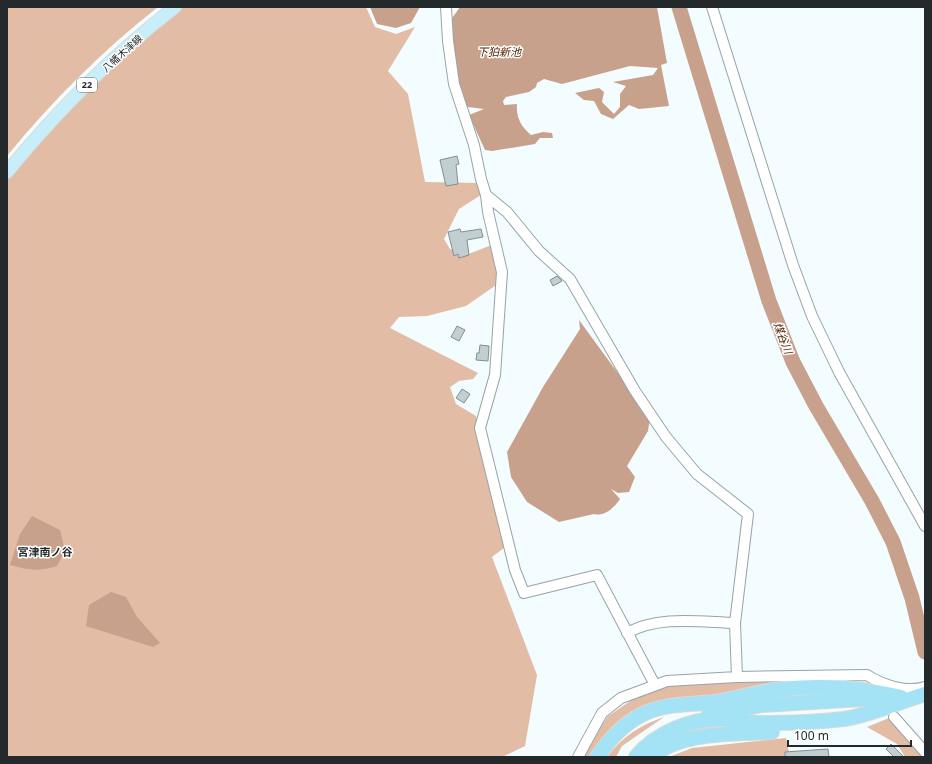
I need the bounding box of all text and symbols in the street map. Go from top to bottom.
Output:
street label: 八幡木津線 [99,31,145,75]
water label: 下狛新池 [477,44,522,59]
road number: 22 [77,78,97,92]
water label: 煤谷川 [771,320,797,357]
district label: 宮津南ノ谷 [18,544,73,559]
scale bar [788,722,911,748]
text: 100 m [794,727,829,744]

